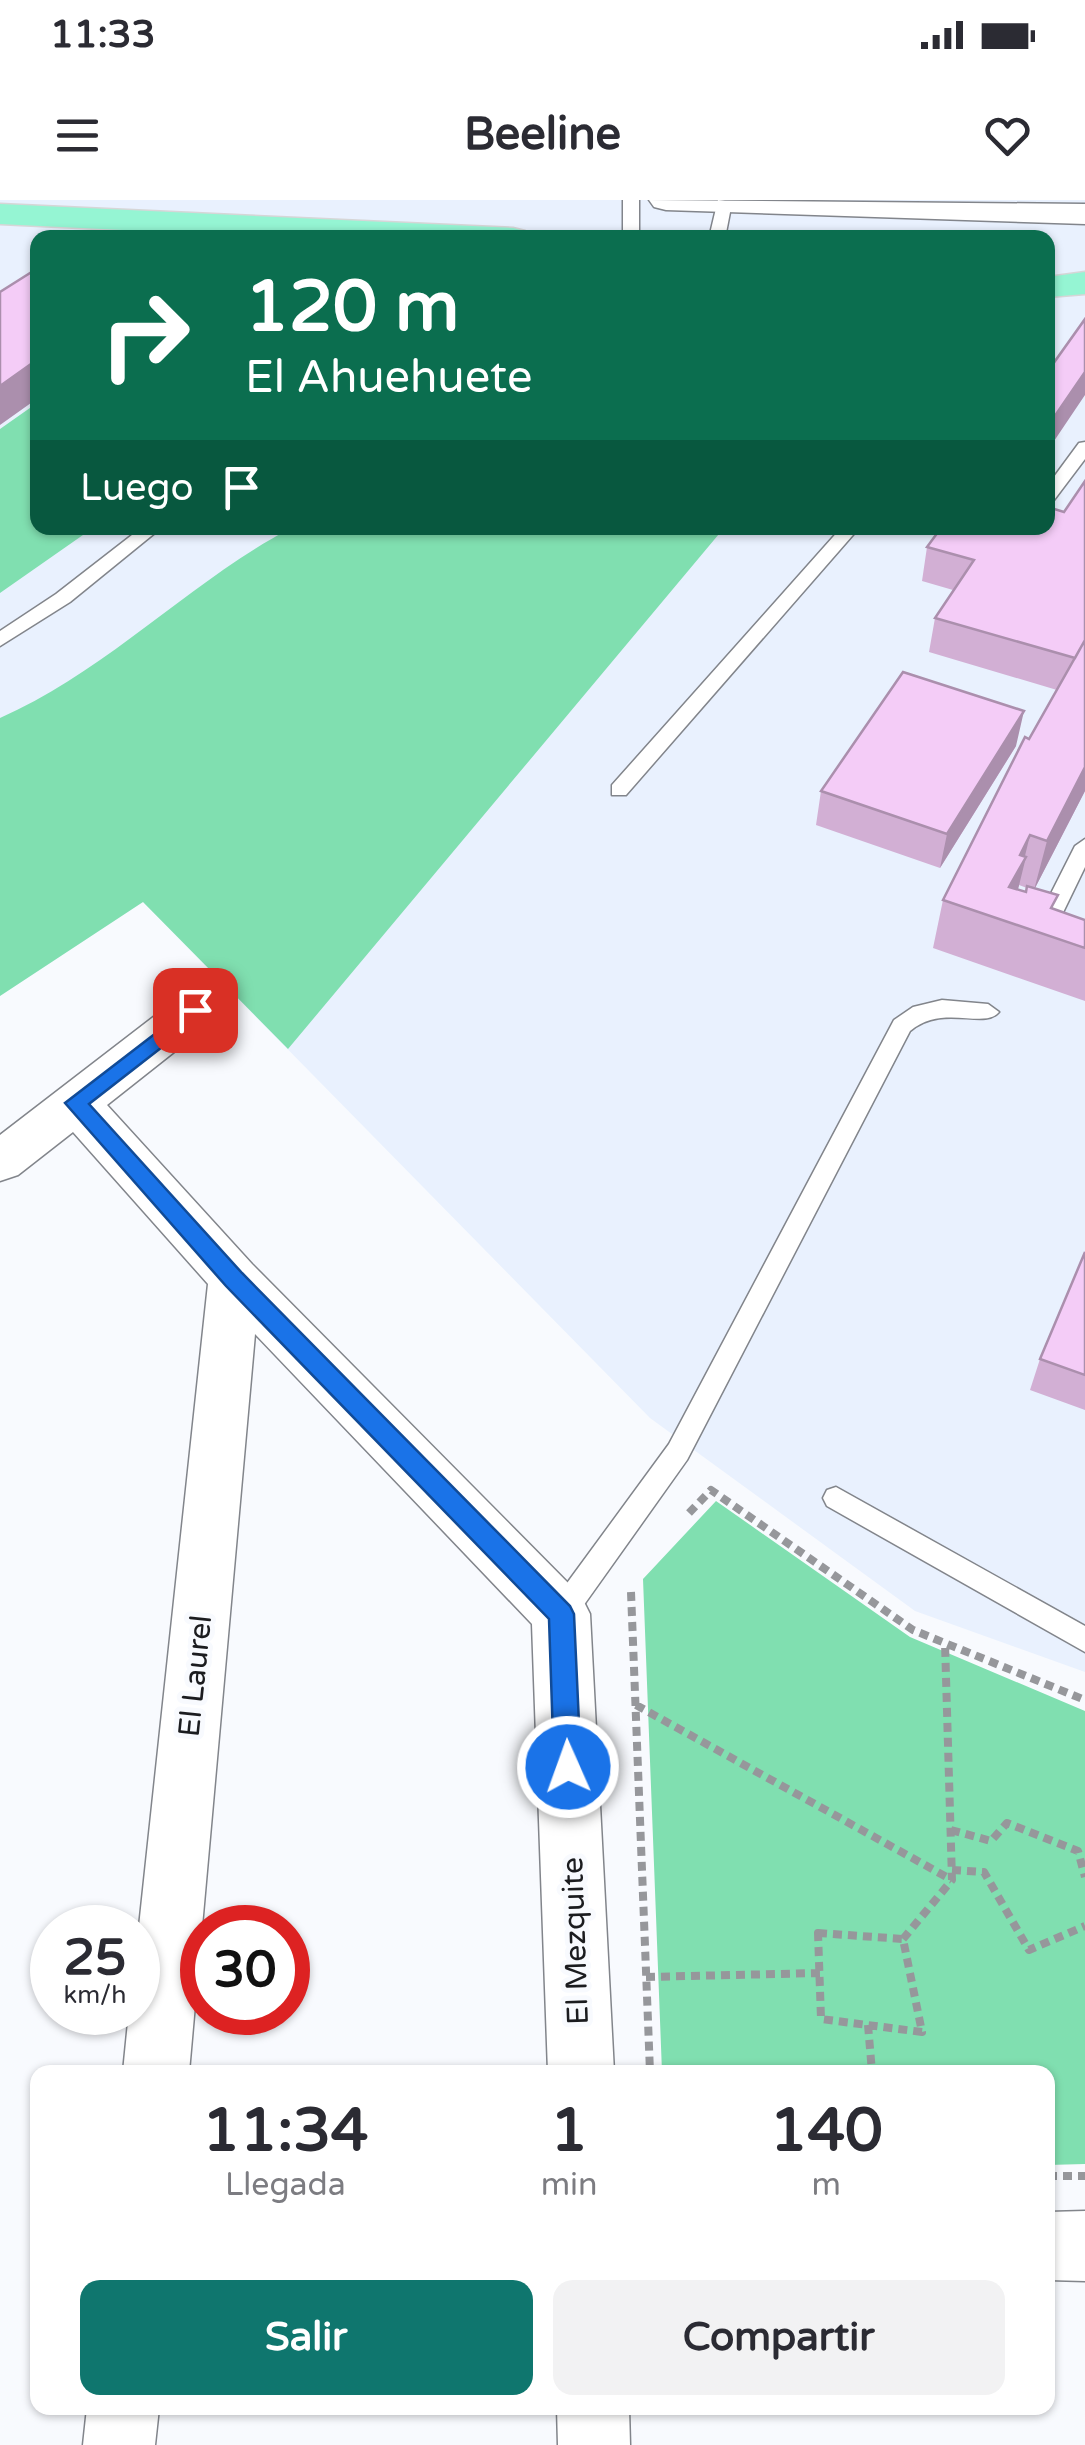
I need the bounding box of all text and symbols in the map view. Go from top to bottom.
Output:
text: 11:33 [50,12,155,58]
icon: menu [50,108,105,163]
text: Beeline [464,108,621,162]
icon: heart [980,108,1035,163]
text: 120 m [245,266,459,350]
icon: right [80,270,210,400]
text: El Ahuehuete [245,351,532,405]
icon: arrive [214,460,269,515]
text: Luego [80,465,194,511]
pin [153,968,238,1053]
icon: arrive [168,983,223,1038]
street label: El Laurel [171,1613,220,1739]
position arrow [516,1715,620,1819]
street label: El Mezquite [554,1856,597,2025]
speed limit sign: 30 [180,1905,310,2035]
text: 25 [64,1928,126,1988]
text: km/h [64,1980,126,2010]
text: 11:34 [202,2095,369,2167]
text: 1 [550,2095,588,2167]
text: 140 [770,2095,883,2167]
text: Llegada [225,2166,346,2204]
text: min [541,2166,598,2204]
text: m [812,2166,841,2204]
button: Salir [80,2280,533,2395]
button: Compartir [553,2280,1005,2395]

